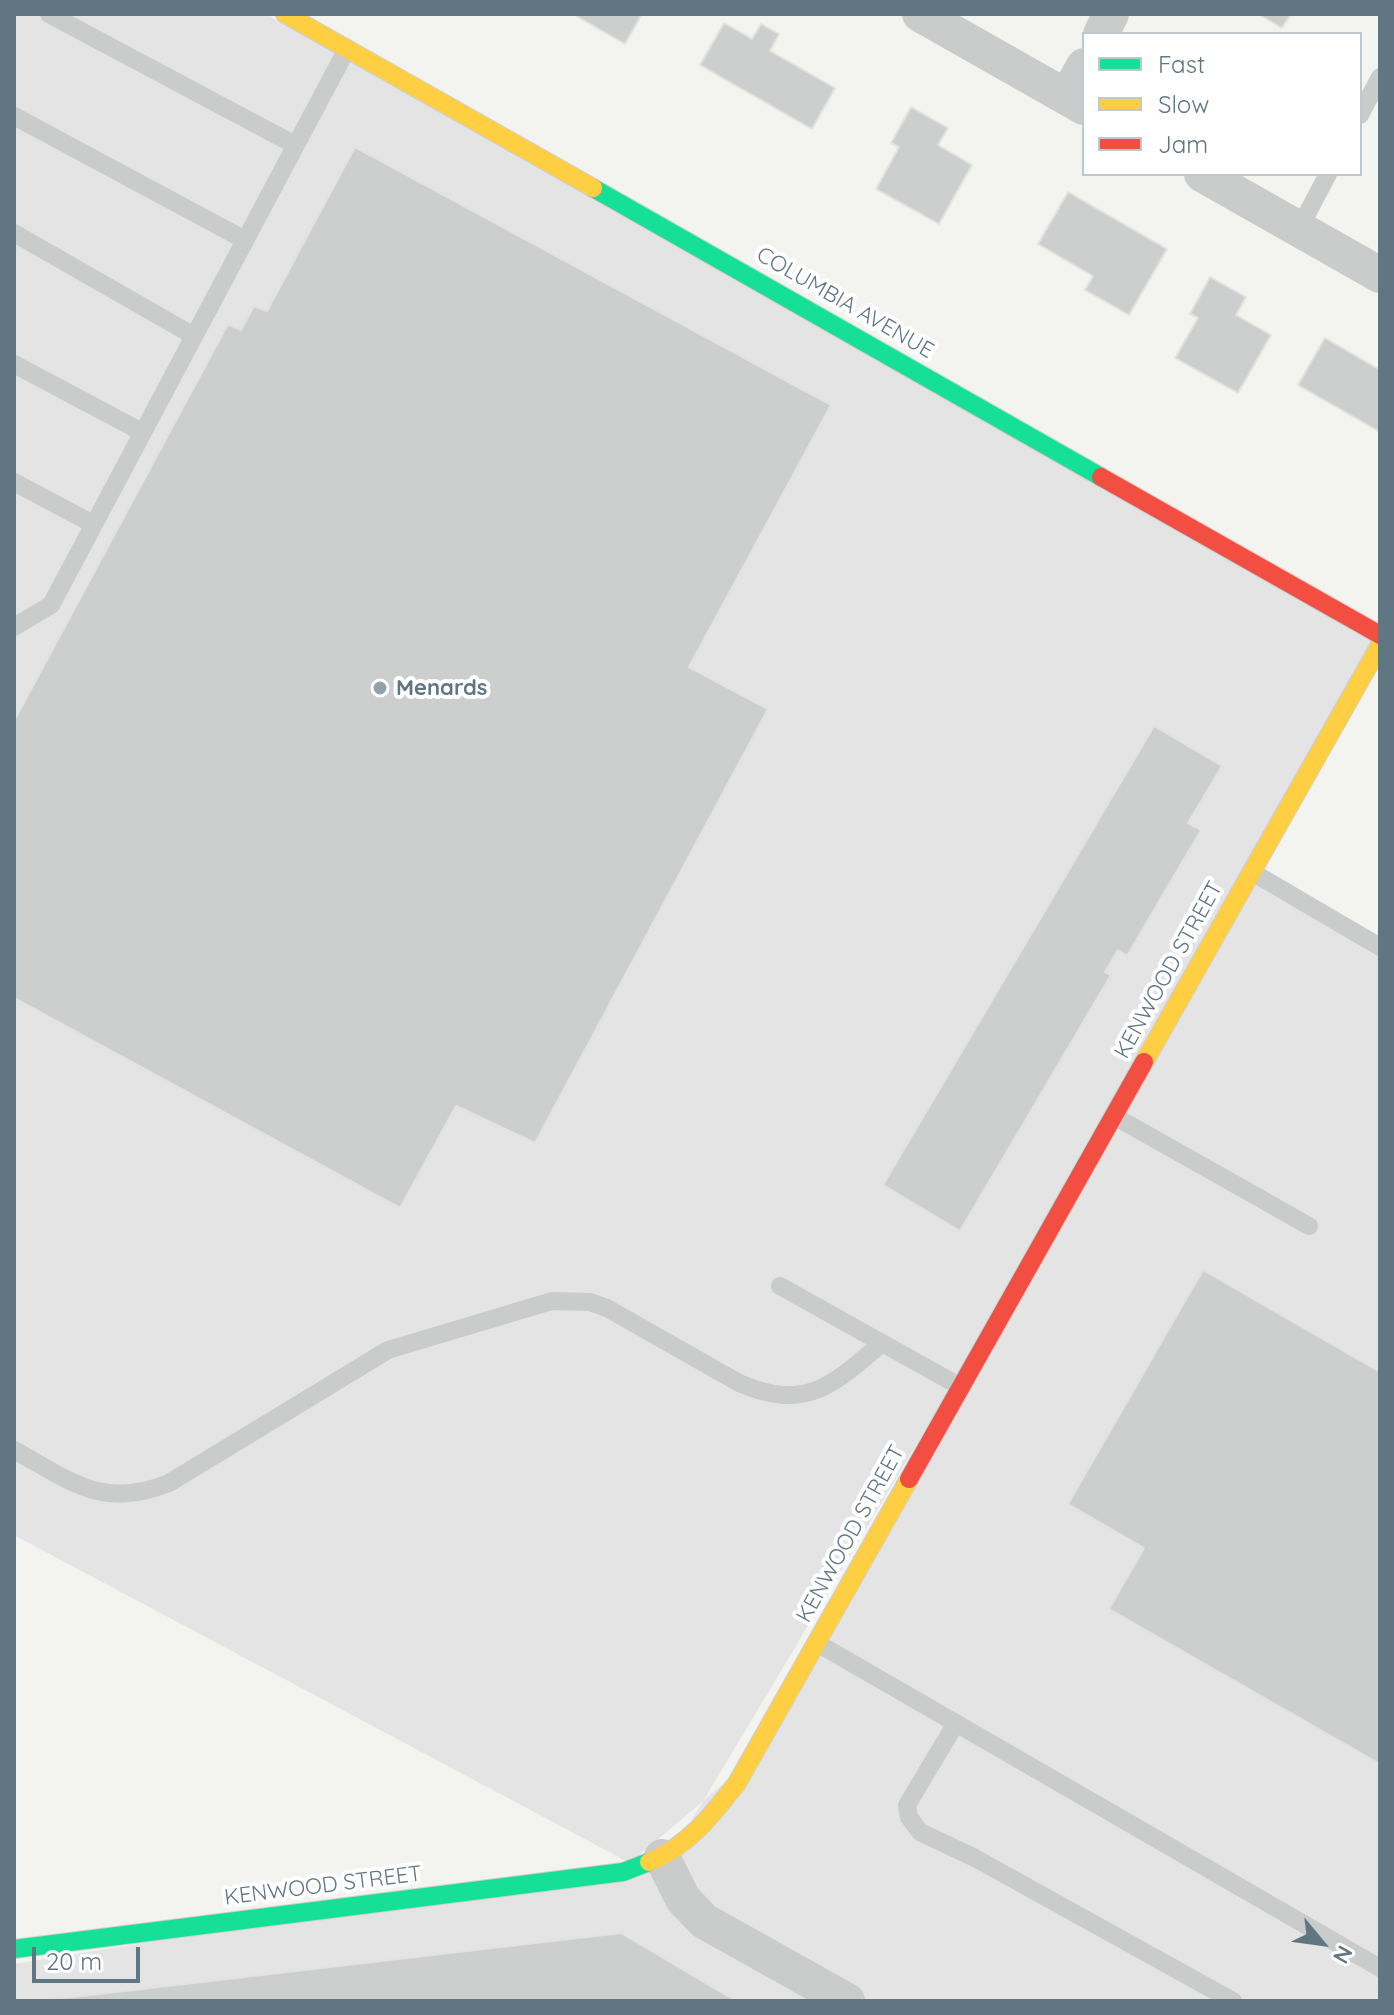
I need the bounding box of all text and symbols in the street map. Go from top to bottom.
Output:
legend [1082,32,1362,176]
text: Fast [1158,49,1205,79]
text: Slow [1158,89,1209,119]
text: Jam [1158,129,1208,159]
street label: COLUMBIA AVENUE [752,242,938,364]
place label: Menards [396,675,487,701]
marker: Menards [371,679,389,697]
street label: KENWOOD STREET [1109,877,1229,1063]
street label: KENWOOD STREET [791,1441,911,1627]
street label: KENWOOD STREET [223,1861,423,1911]
north arrow [1282,1903,1362,1983]
scale bar [36,1931,144,1981]
text: N [1327,1941,1359,1968]
text: 20 m [46,1946,102,1976]

